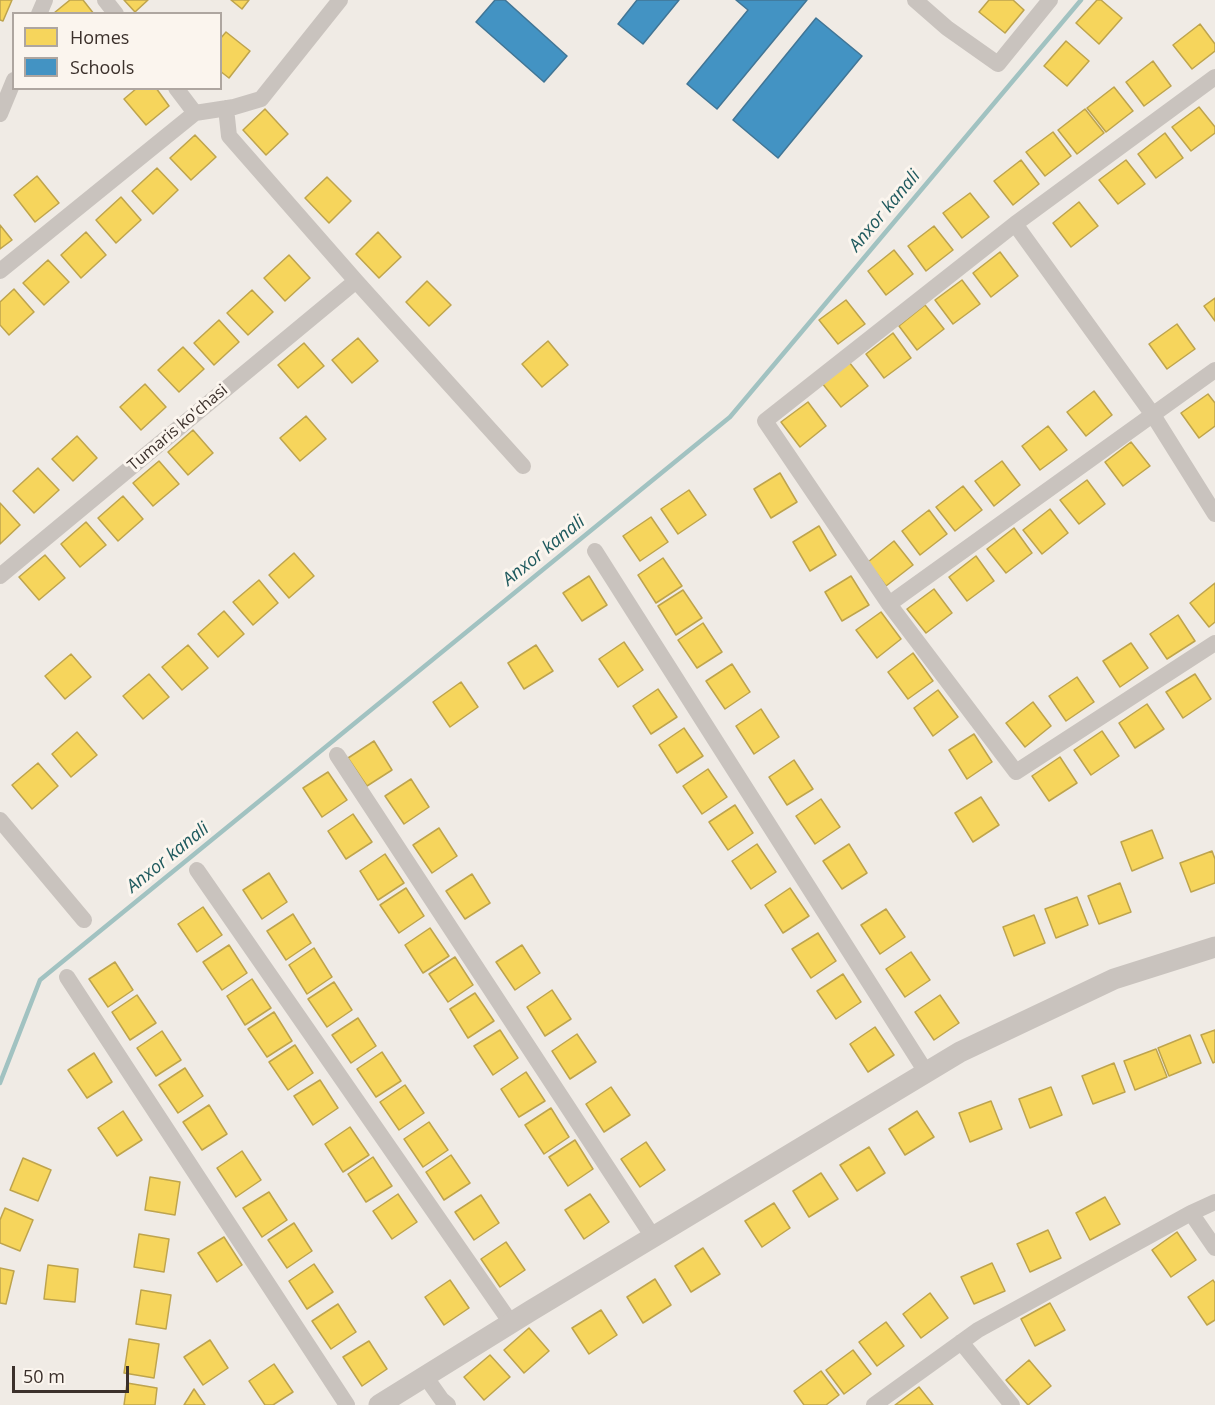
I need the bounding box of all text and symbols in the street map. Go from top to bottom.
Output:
legend [12,12,222,90]
text: Homes [70,25,129,49]
text: Schools [70,55,134,79]
water label: Anxor kanali [845,166,925,256]
street label: Tumaris ko'chasi [124,381,232,475]
water label: Anxor kanali [498,511,590,591]
water label: Anxor kanali [122,818,214,898]
scale bar [15,1354,132,1392]
text: 50 m [23,1364,65,1388]

